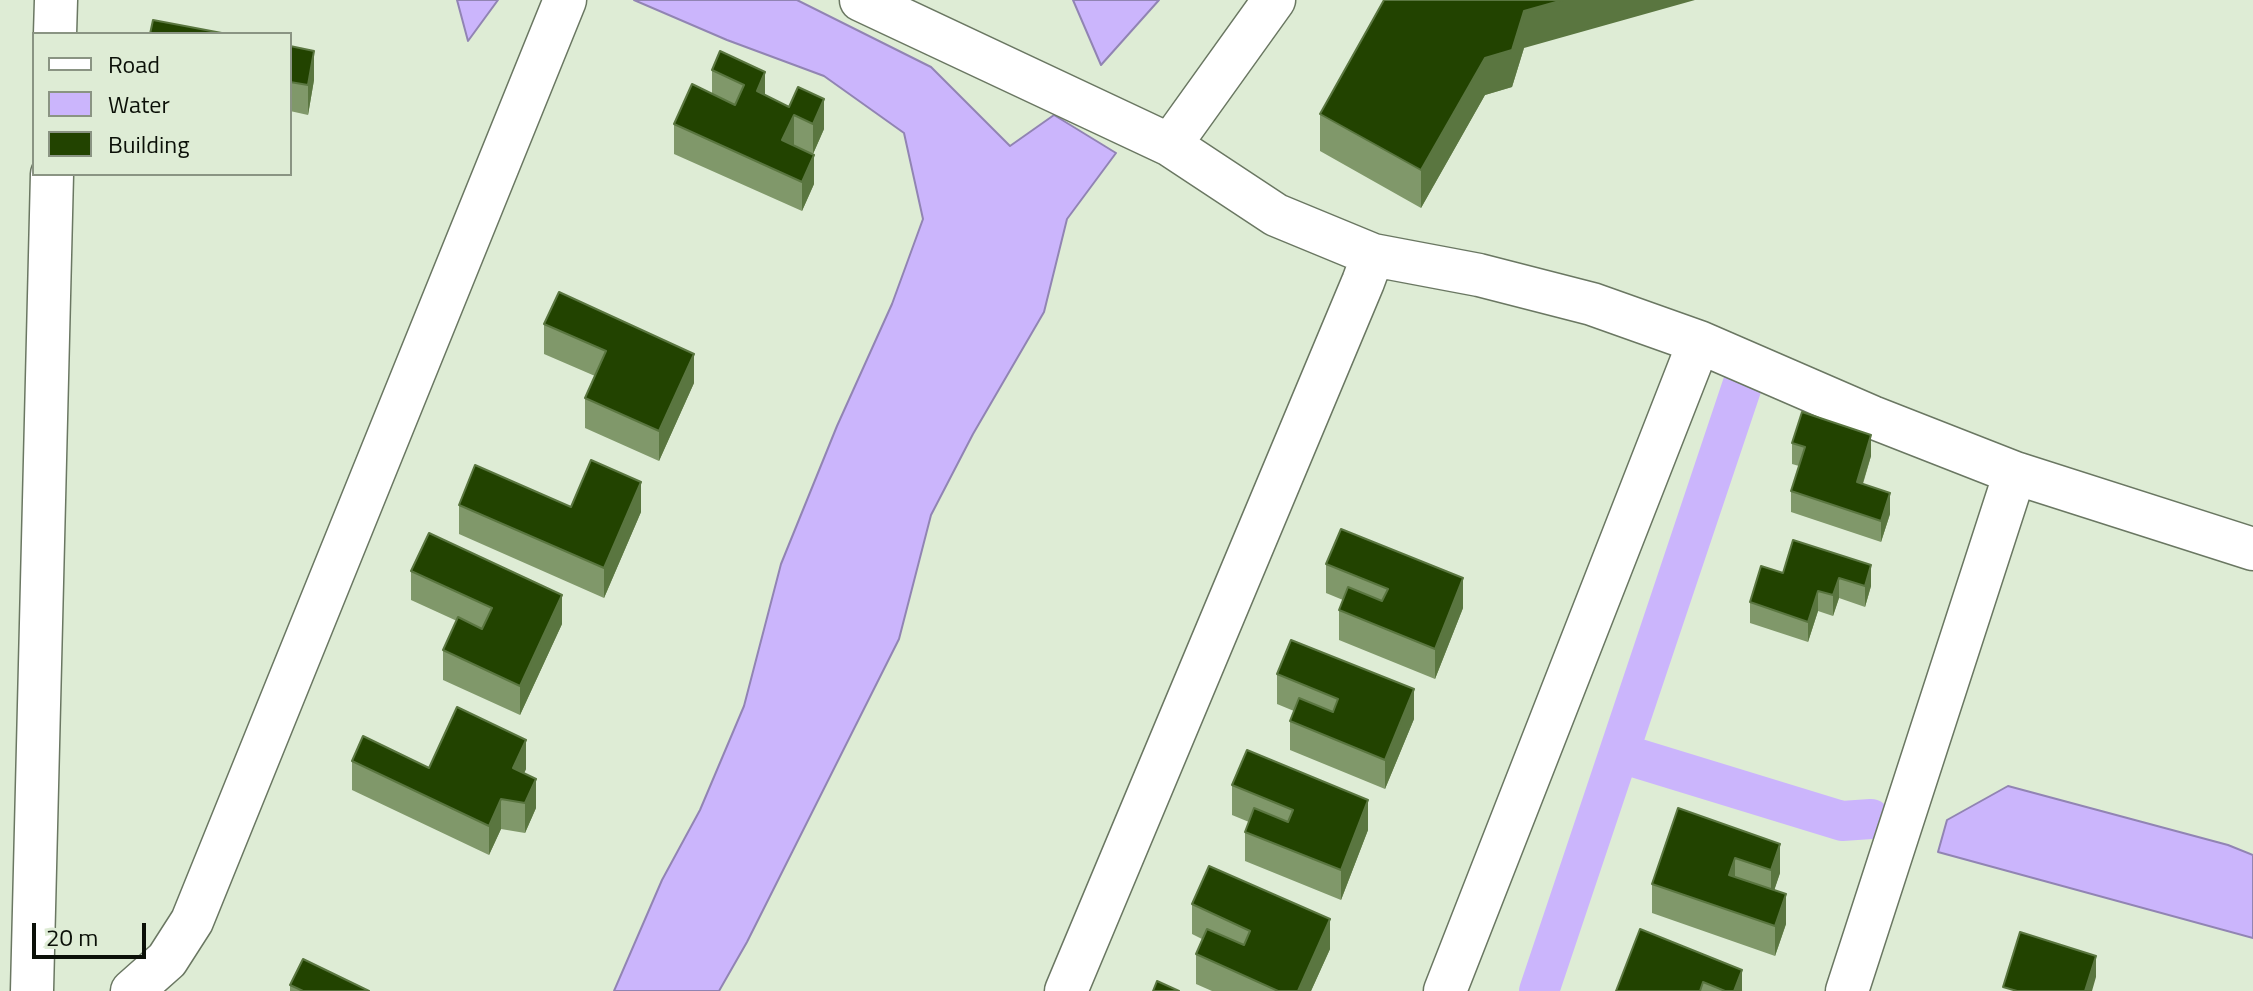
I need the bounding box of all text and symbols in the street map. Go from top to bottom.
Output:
legend [32,32,292,176]
text: Road [108,46,160,82]
text: Water [108,86,170,122]
text: Building [108,126,190,162]
scale bar [36,907,150,957]
text: 20 m [46,919,98,955]

